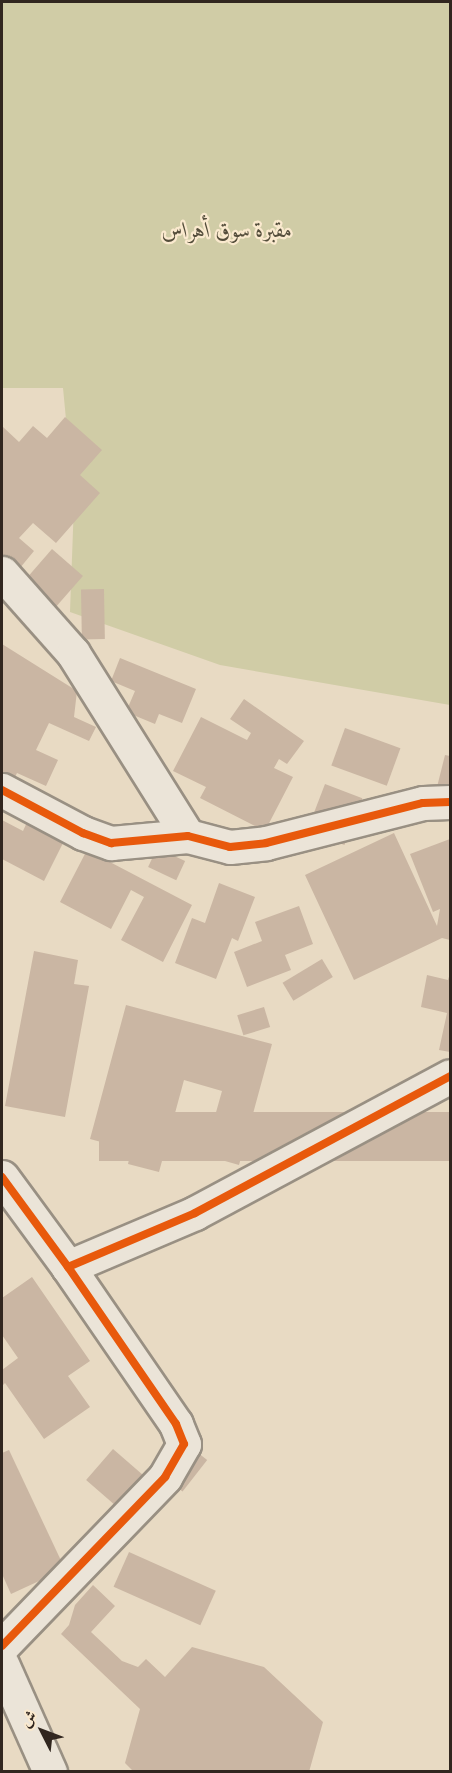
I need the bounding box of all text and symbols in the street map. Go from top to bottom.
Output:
park label: مقبرة سوق أهراس [161,217,293,243]
north arrow [12,1701,72,1761]
text: ش [16,1706,41,1731]

